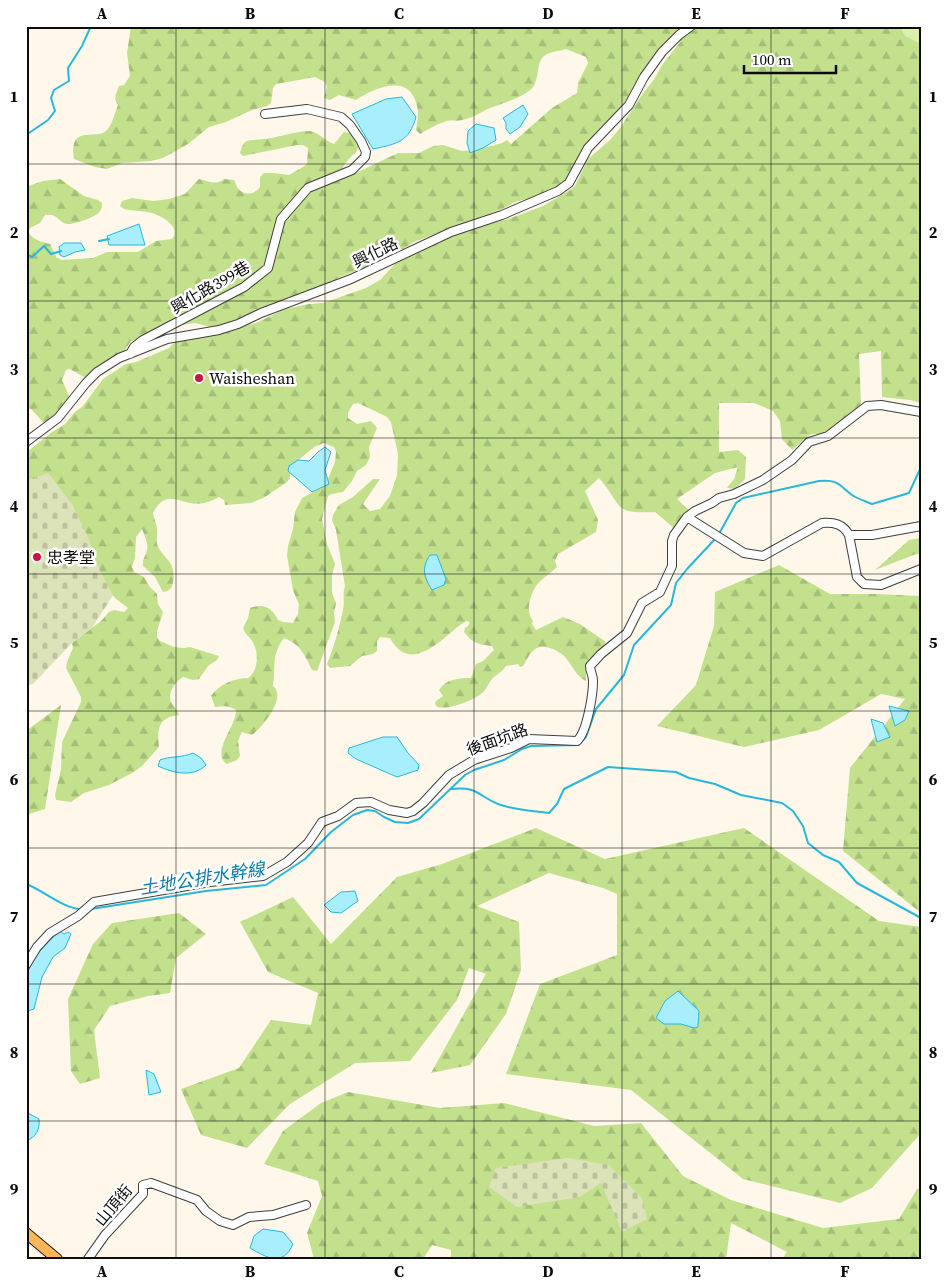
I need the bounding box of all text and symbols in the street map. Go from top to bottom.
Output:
text: A [97,2,108,24]
text: B [245,2,256,24]
text: C [394,2,404,24]
text: D [542,2,554,24]
text: E [691,2,701,24]
text: F [840,2,850,24]
scale bar [744,42,837,74]
text: 100 m [752,49,792,70]
text: 1 [10,85,18,107]
text: 1 [929,85,937,107]
text: 2 [10,221,19,243]
text: 2 [929,221,938,243]
street label: 興化路 [349,232,401,272]
street label: 興化路399巷 [166,255,254,319]
text: 3 [10,358,19,380]
text: 3 [929,358,938,380]
place label: Waisheshan [209,367,295,389]
marker: Waisheshan [193,372,205,384]
text: 4 [10,495,19,517]
text: 4 [929,495,938,517]
place label: 忠孝堂 [47,546,95,568]
marker: 忠孝堂 [31,551,43,563]
text: 5 [10,631,19,653]
text: 5 [929,631,938,653]
street label: 後面坑路 [463,718,531,760]
text: 6 [10,768,19,790]
text: 6 [929,768,938,790]
water label: 土地公排水幹線 [138,855,268,900]
text: 7 [10,905,19,927]
text: 7 [929,905,938,927]
text: 8 [10,1041,18,1063]
text: 8 [929,1041,937,1063]
text: 9 [10,1178,19,1200]
text: 9 [929,1178,938,1200]
street label: 山頂街 [89,1180,137,1230]
text: A [97,1260,108,1282]
text: B [245,1260,256,1282]
text: C [394,1260,404,1282]
text: D [542,1260,554,1282]
text: E [691,1260,701,1282]
text: F [840,1260,850,1282]

